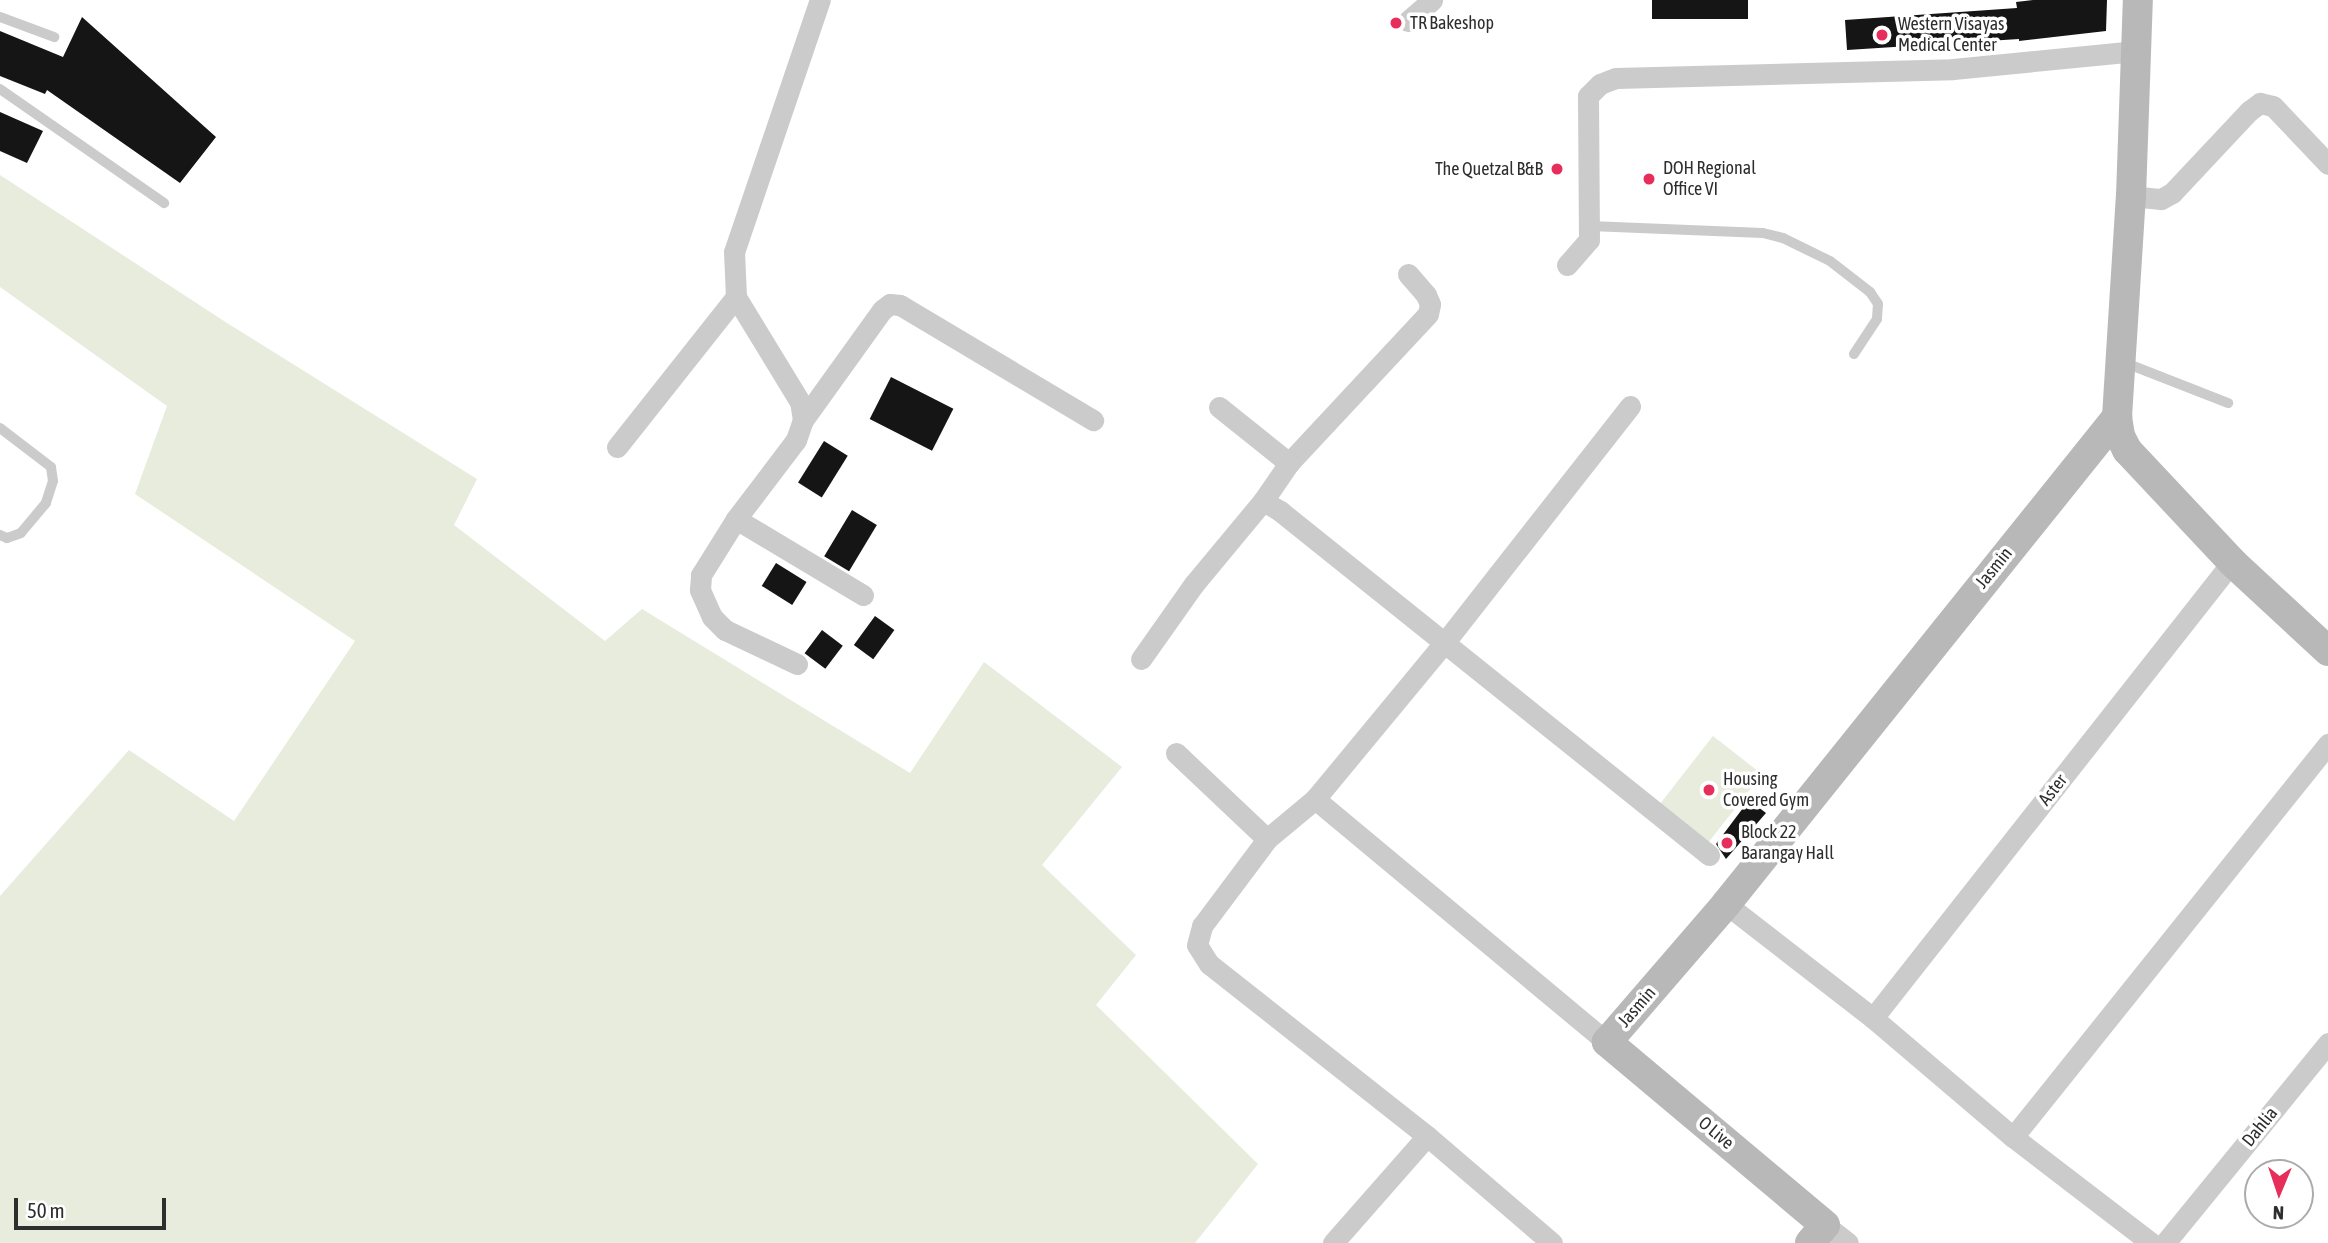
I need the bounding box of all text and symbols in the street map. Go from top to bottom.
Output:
place label: TR Bakeshop [1410,12,1494,34]
place label: Western Visayas Medical Center [1898,14,2004,56]
marker: TR Bakeshop [1388,15,1404,31]
marker: Western Visayas Medical Center [1872,25,1892,45]
place label: The Quetzal B&B [1435,158,1543,180]
place label: DOH Regional Office VI [1663,158,1756,200]
marker: The Quetzal B&B [1549,161,1565,177]
marker: DOH Regional Office VI [1641,171,1657,187]
street label: Jasmin [1971,543,2017,593]
place label: Housing Covered Gym [1723,769,1809,812]
street label: Aster [2034,770,2072,810]
marker: Housing Covered Gym [1701,782,1717,798]
place label: Block 22 Barangay Hall [1741,822,1834,864]
marker: Block 22 Barangay Hall [1719,835,1735,851]
street label: Jasmin [1614,982,1660,1032]
street label: Dahlia [2238,1103,2282,1151]
street label: O Live [1694,1112,1738,1154]
north arrow [2244,1159,2314,1229]
scale bar [18,1184,170,1228]
text: 50 m [27,1198,65,1222]
text: N [2272,1202,2284,1224]

